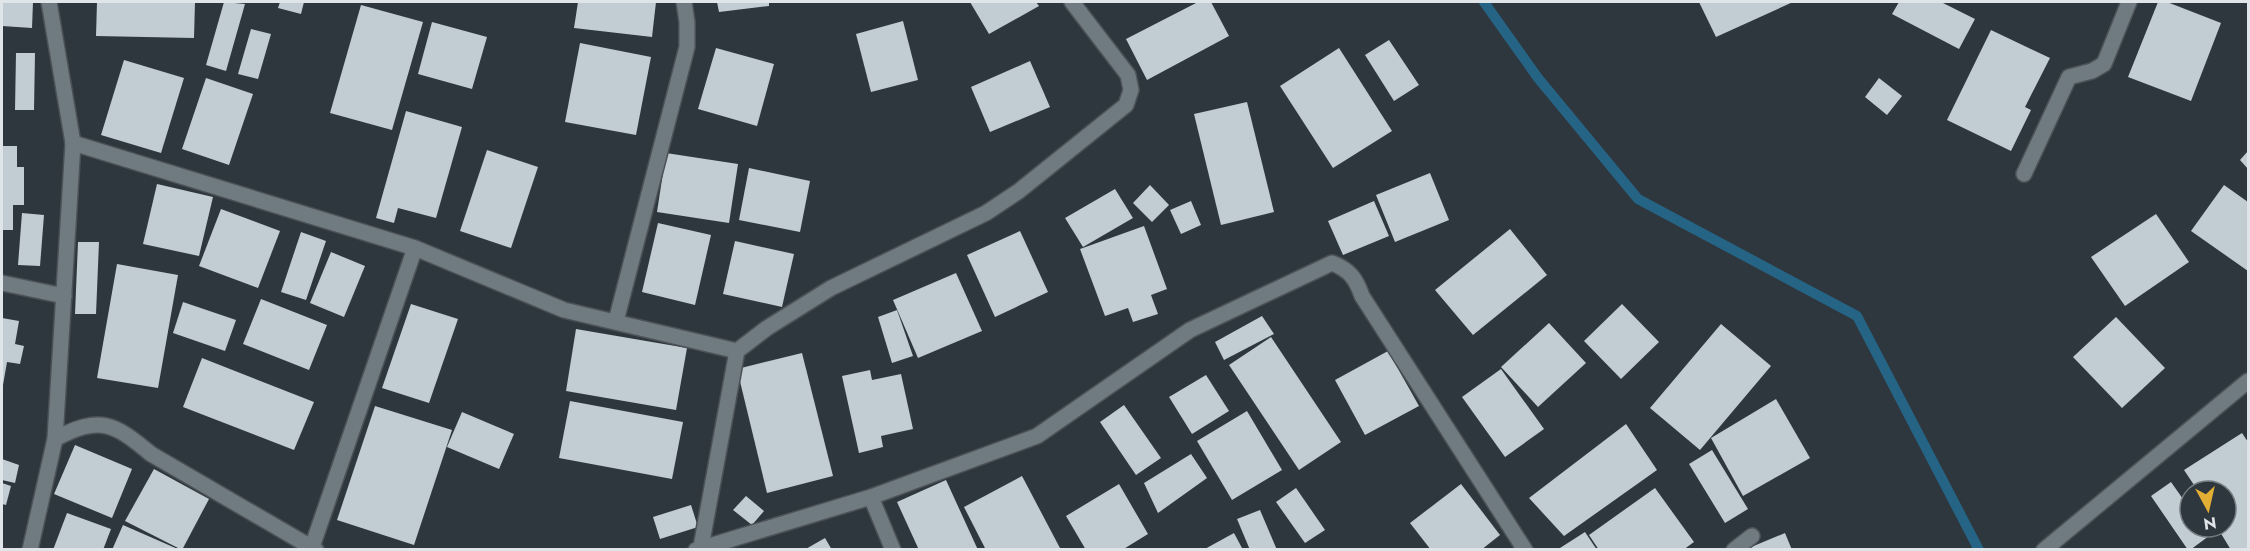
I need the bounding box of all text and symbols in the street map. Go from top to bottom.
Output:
north arrow [2178,479,2238,539]
text: N [2202,511,2218,536]

